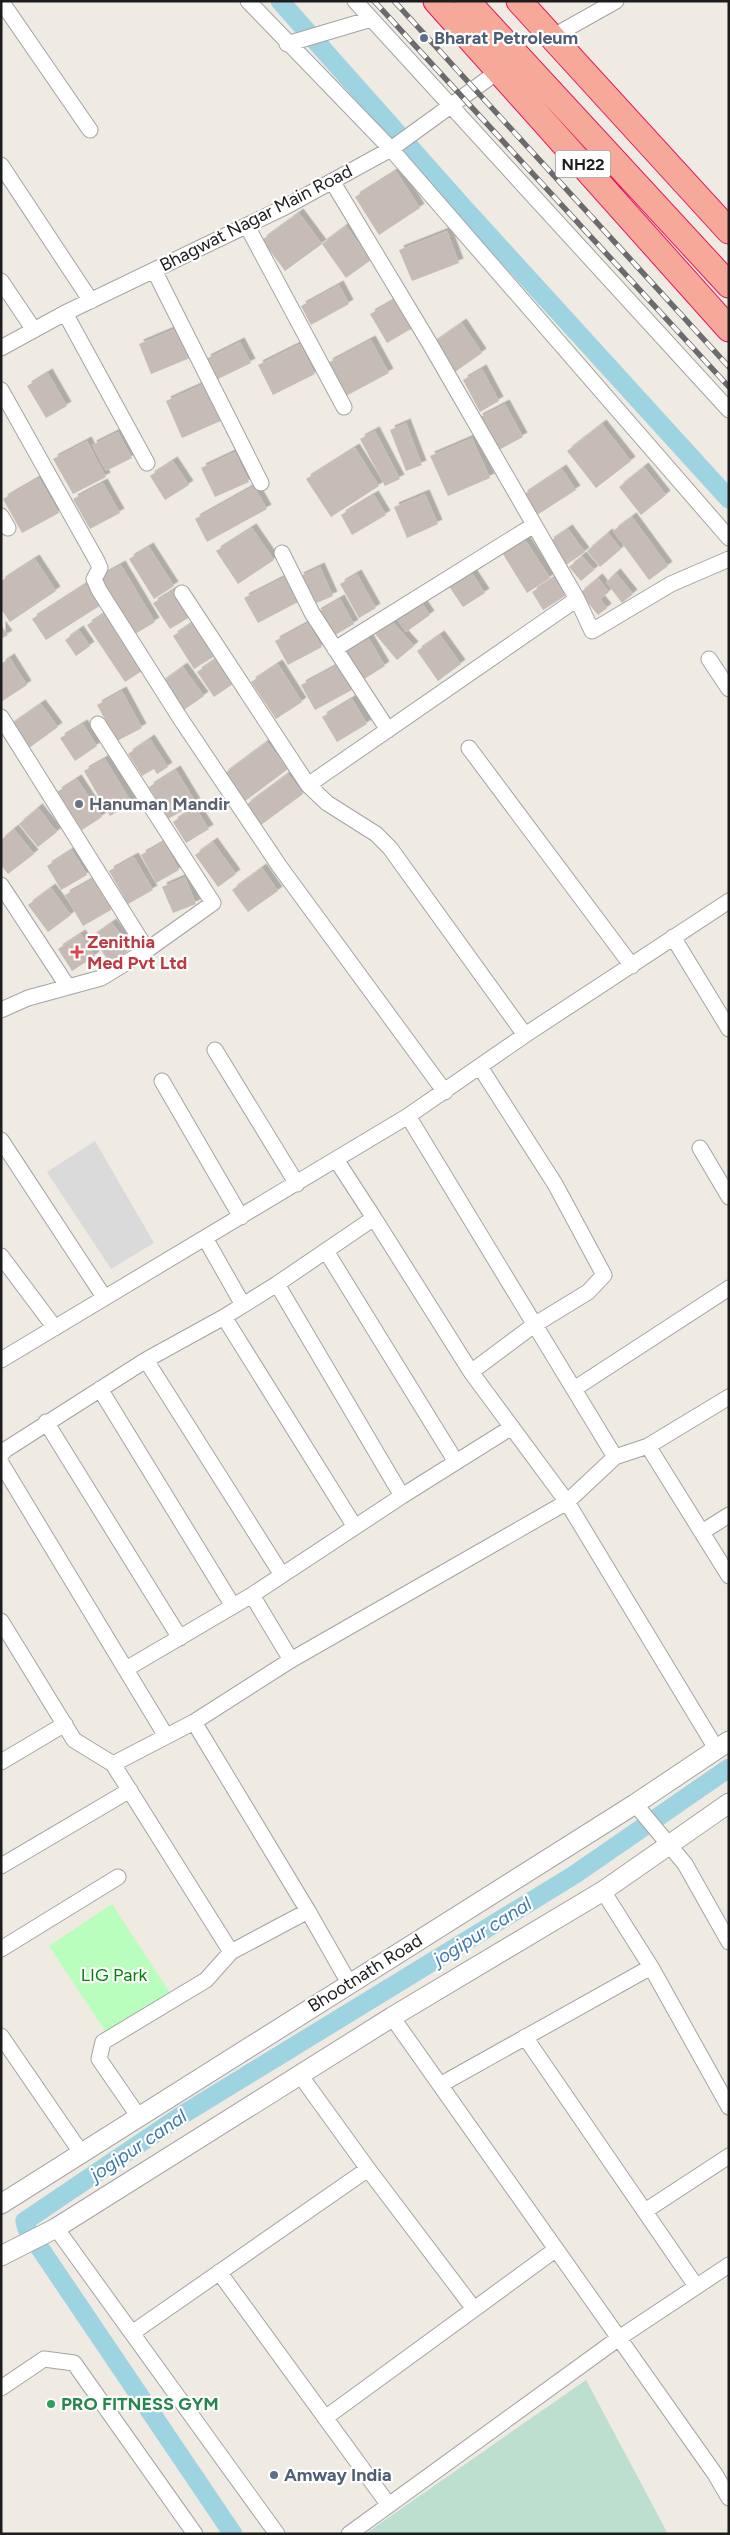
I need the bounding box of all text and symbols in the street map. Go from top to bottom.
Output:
place label: Bharat Petroleum [434,27,578,49]
marker: Bharat Petroleum [418,32,430,44]
road number: NH22 [556,150,610,178]
street label: Bhagwat Nagar Main Road [156,160,356,276]
place label: Hanuman Mandir [89,793,230,815]
marker: Hanuman Mandir [73,798,85,810]
place label: Zenithia Med Pvt Ltd [87,931,187,974]
marker: Zenithia Med Pvt Ltd [71,946,83,958]
water label: jogipur canal [426,1892,536,1972]
street label: Bhootnath Road [304,1929,426,2017]
park label: LIG Park [81,1964,148,1986]
water label: jogipur canal [83,2104,192,2188]
place label: PRO FITNESS GYM [61,2393,219,2415]
marker: PRO FITNESS GYM [45,2398,57,2410]
place label: Amway India [284,2464,391,2486]
marker: Amway India [268,2469,280,2481]

